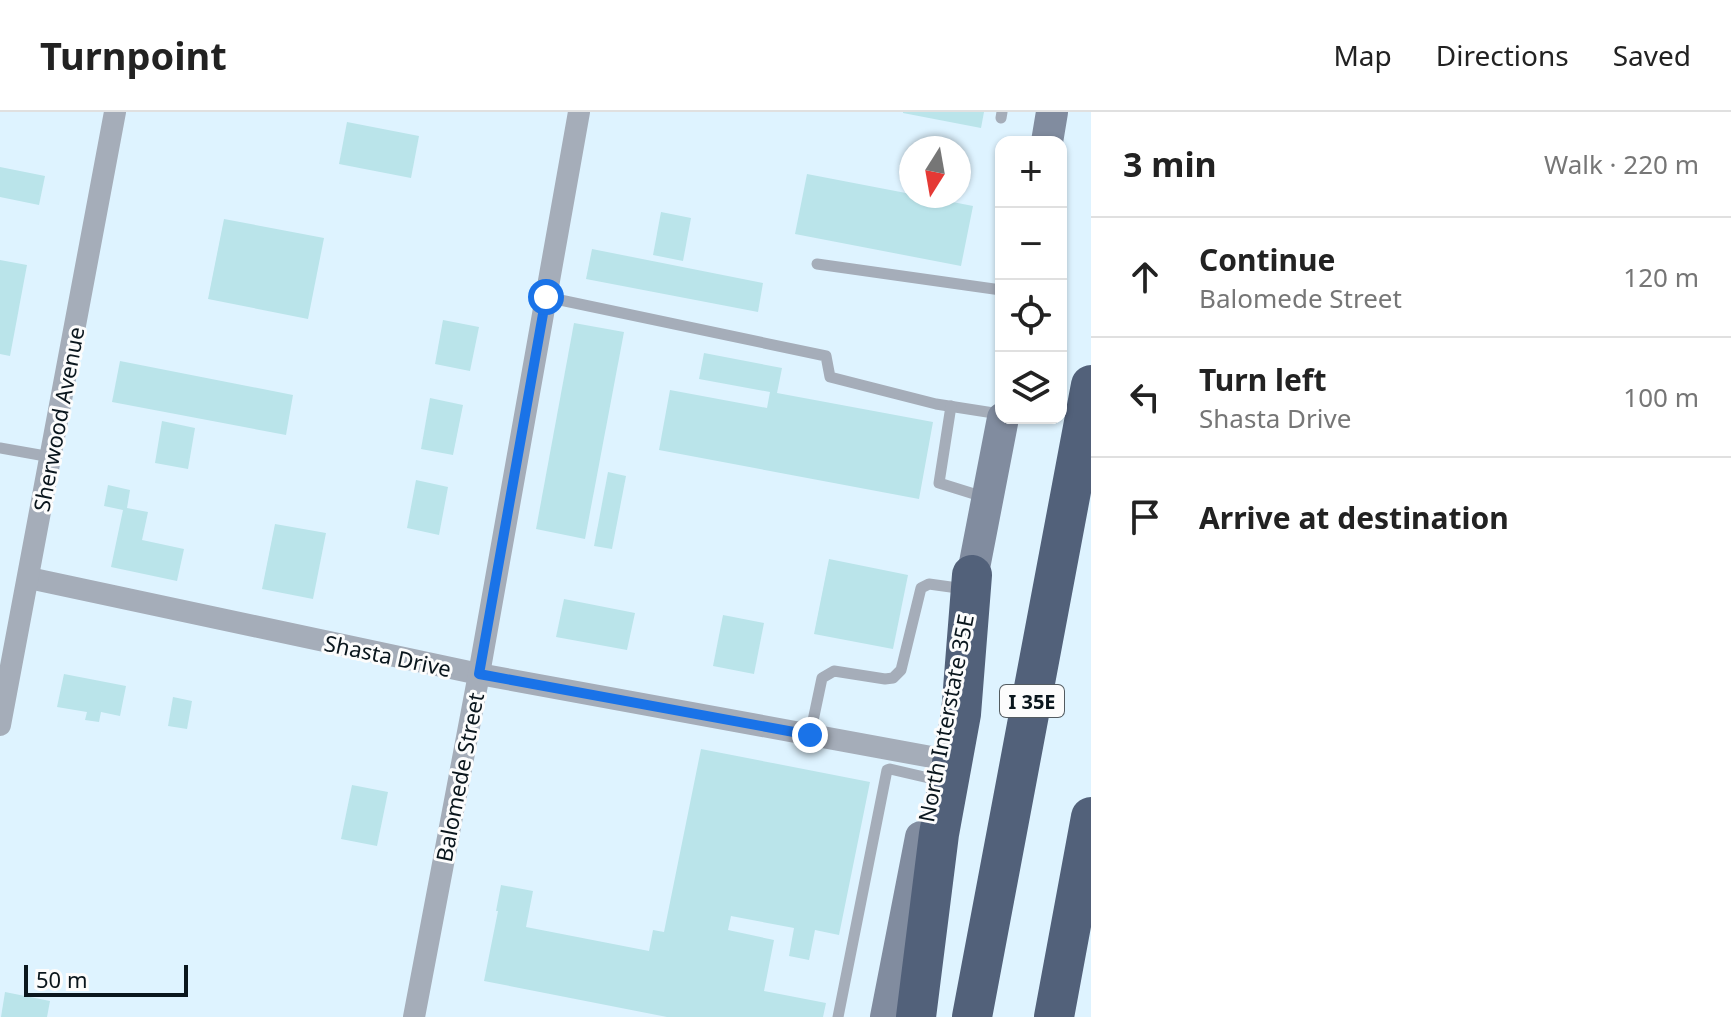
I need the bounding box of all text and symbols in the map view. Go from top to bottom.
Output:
text: Turnpoint [40,29,227,81]
text: Map [1333,36,1392,74]
text: Directions [1436,36,1569,74]
text: Saved [1613,36,1691,74]
north arrow [899,136,971,208]
map controls [995,136,1067,424]
button: + [995,136,1067,208]
text: 3 min [1123,141,1217,187]
text: Walk · 220 m [1544,146,1699,182]
button: − [995,208,1067,280]
text: Continue [1199,239,1335,280]
icon: ahead [1123,255,1167,299]
text: 120 m [1623,259,1699,295]
route start [528,279,564,315]
button: locate [995,280,1067,352]
text: Balomede Street [1199,280,1402,316]
street label: Sherwood Avenue [25,324,91,514]
button: layers [995,352,1067,424]
text: Turn left [1199,359,1327,400]
icon: left [1123,375,1167,419]
text: 100 m [1623,379,1699,415]
text: Shasta Drive [1199,400,1351,436]
icon: arrive [1123,495,1167,539]
text: Arrive at destination [1199,497,1509,538]
street label: North Interstate 35E [910,611,980,825]
street label: Shasta Drive [322,627,454,683]
road number: I 35E [1000,685,1064,717]
street label: Balomede Street [428,690,490,864]
route end [792,717,828,753]
scale bar [24,961,188,997]
text: 50 m [36,964,87,994]

